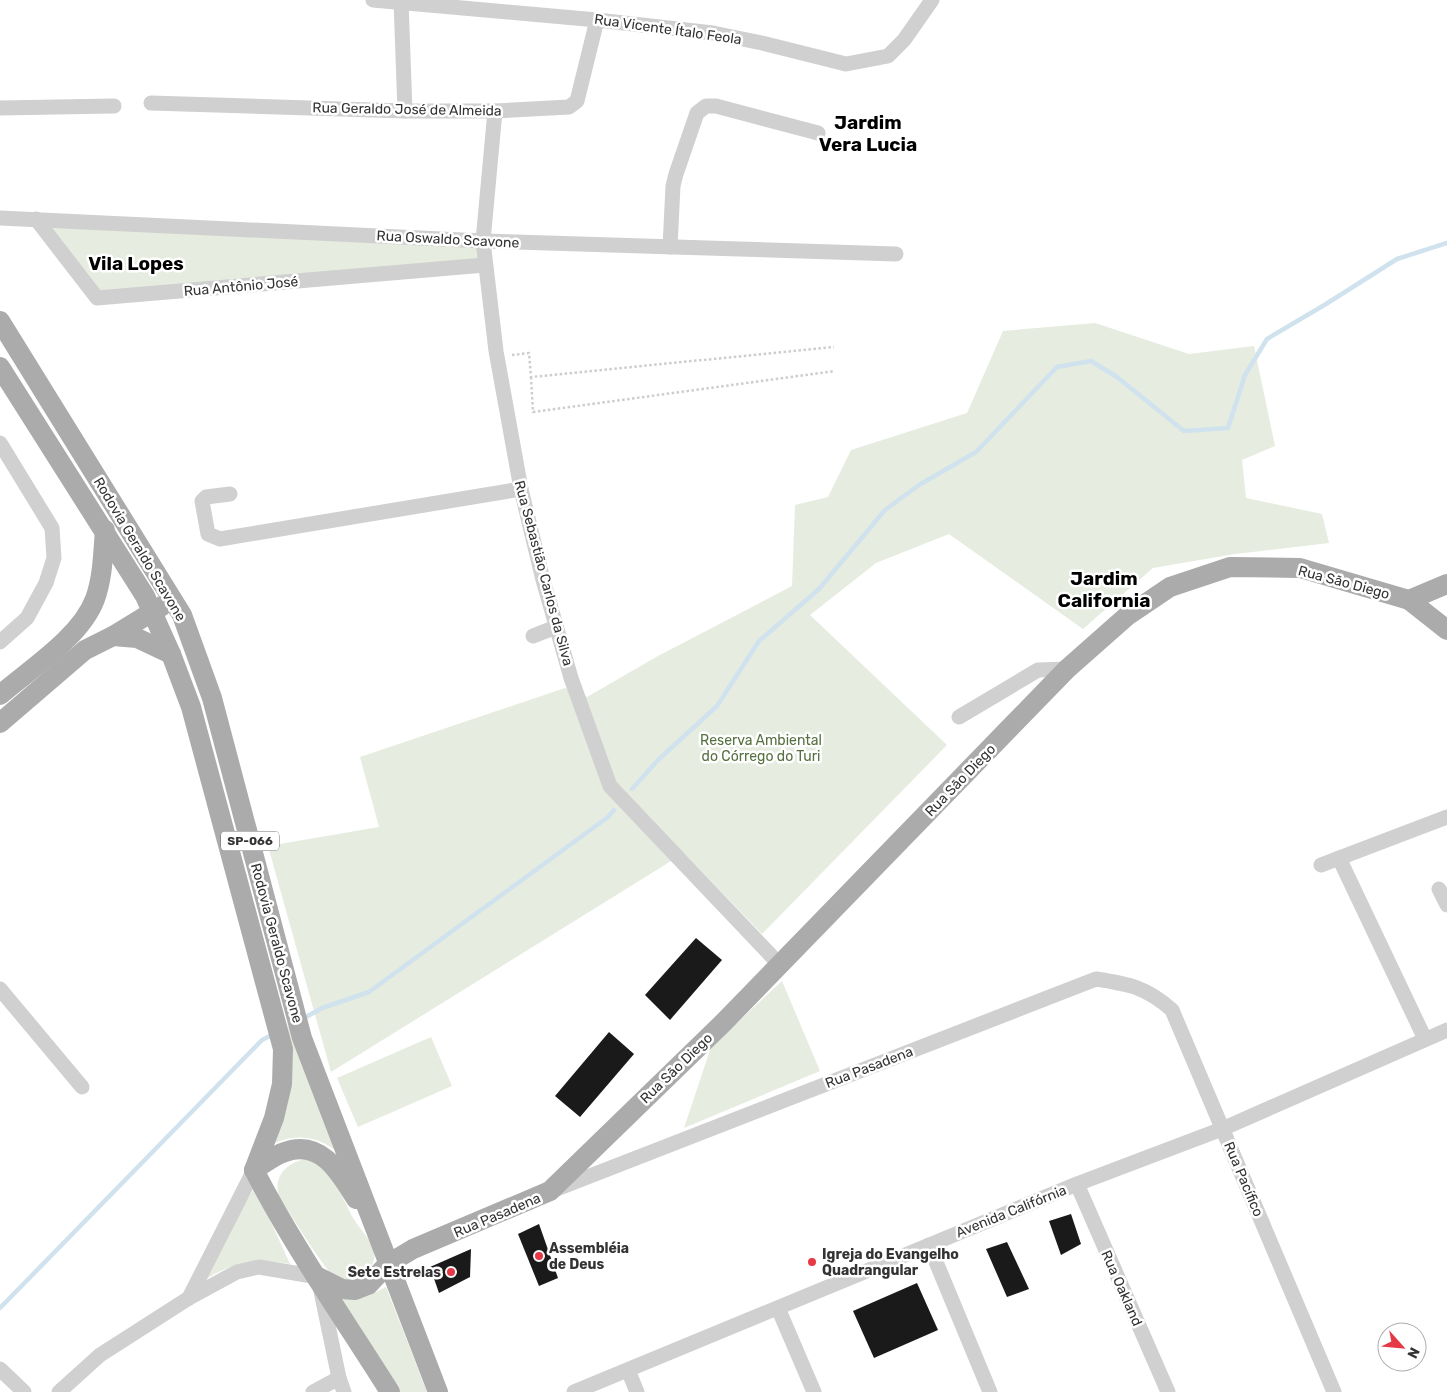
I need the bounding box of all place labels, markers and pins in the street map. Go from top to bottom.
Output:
place label: Assembléia de Deus [549,1240,629,1273]
place label: Igreja do Evangelho Quadrangular [822,1246,959,1279]
marker: Assembléia de Deus [533,1250,545,1262]
marker: Igreja do Evangelho Quadrangular [806,1256,818,1268]
place label: Sete Estrelas [348,1264,441,1281]
marker: Sete Estrelas [445,1266,457,1278]

